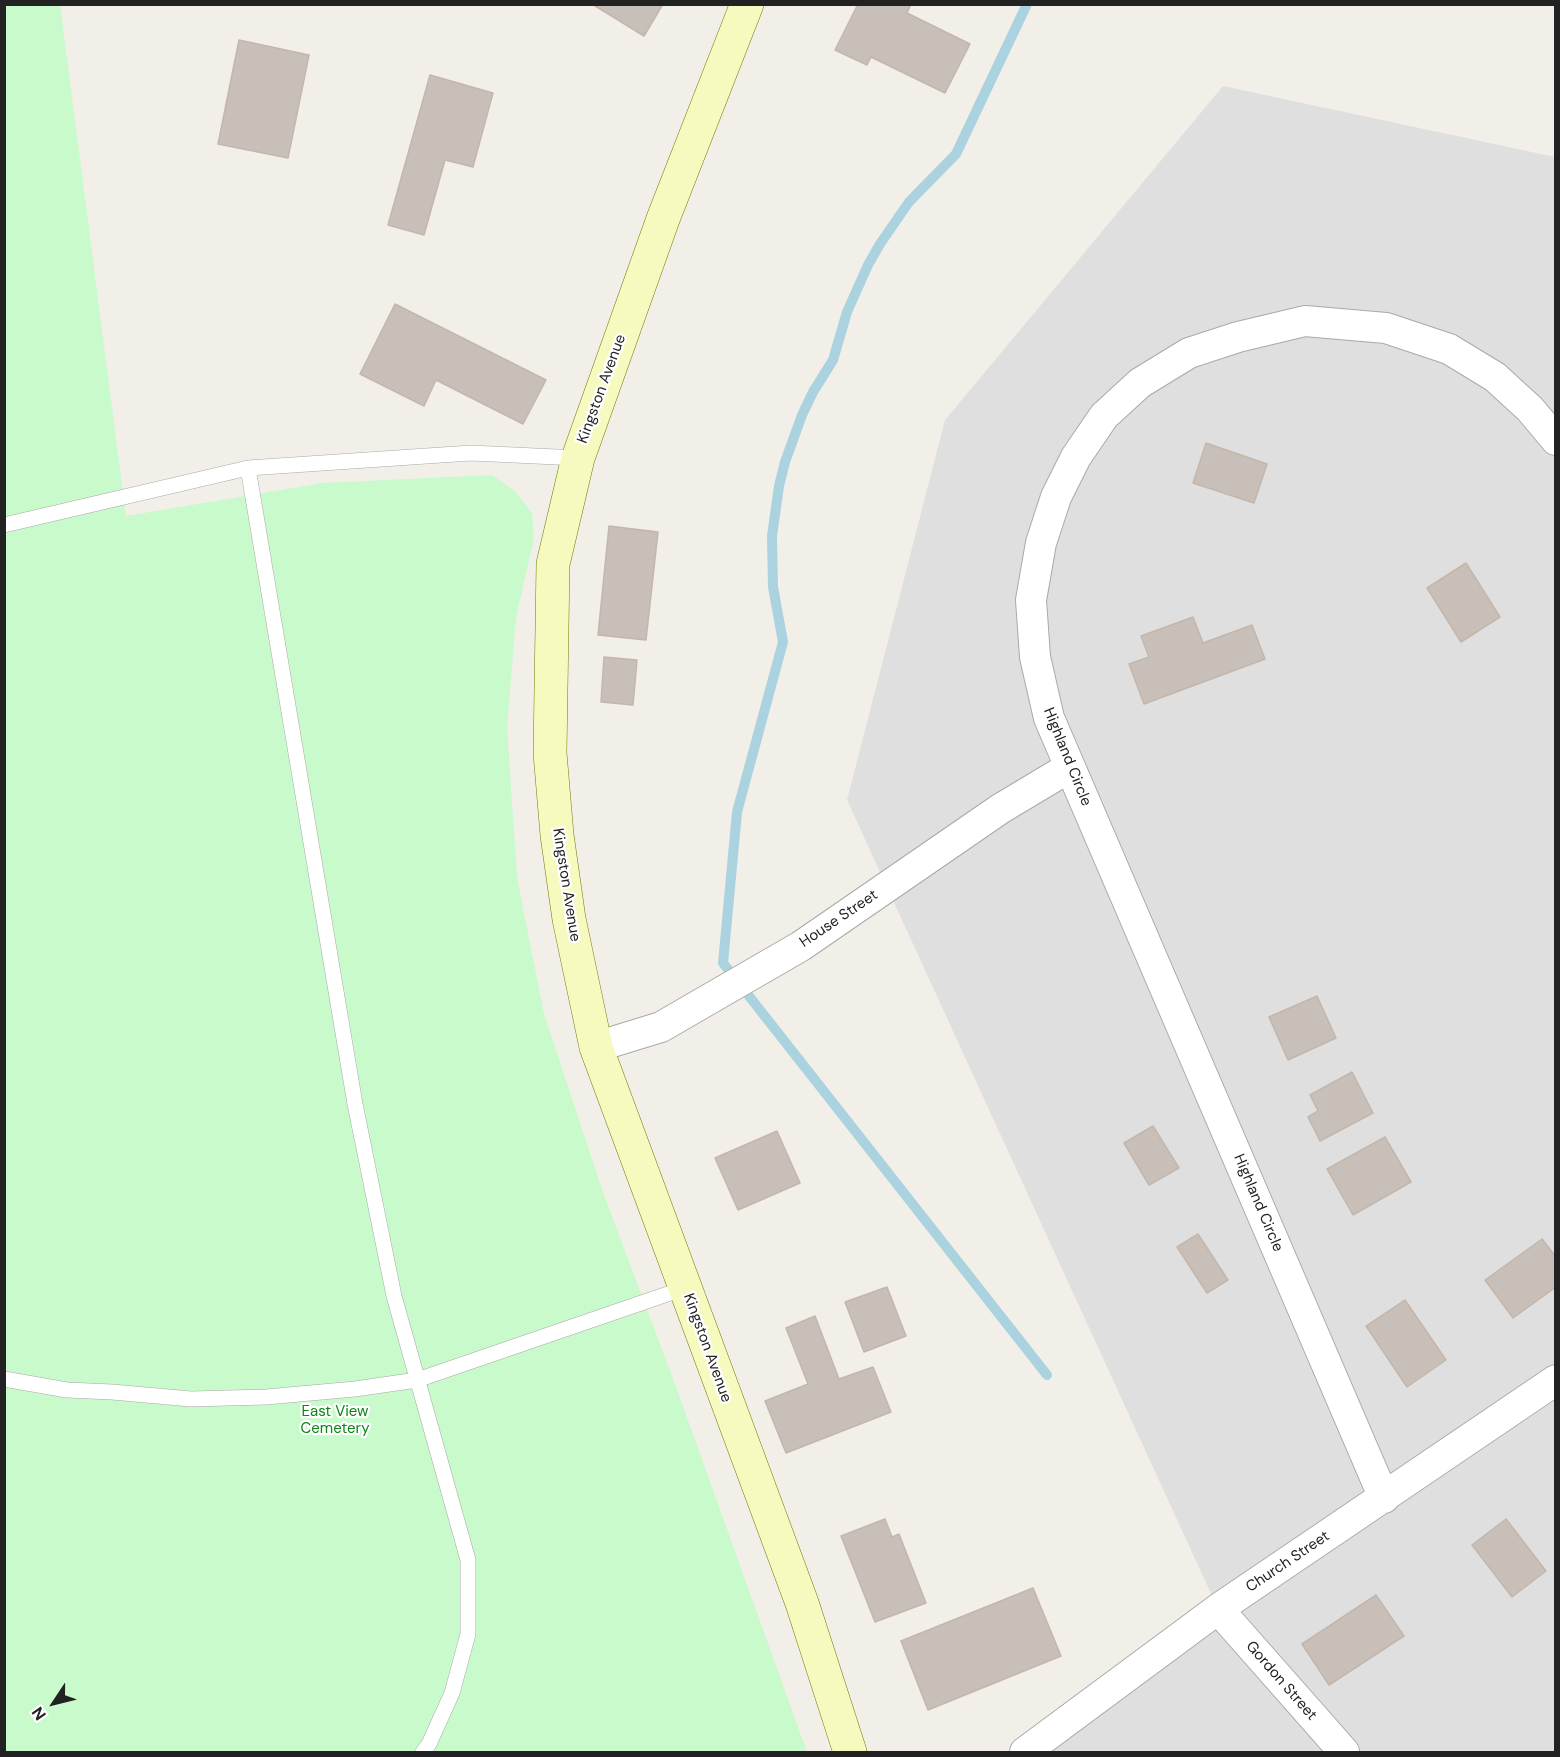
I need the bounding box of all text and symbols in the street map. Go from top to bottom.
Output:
street label: Kingston Avenue [574,332,630,446]
street label: Highland Circle [1039,705,1095,809]
street label: Kingston Avenue [548,827,584,943]
street label: House Street [797,886,881,952]
street label: Highland Circle [1229,1151,1287,1255]
street label: Kingston Avenue [679,1291,735,1405]
park label: East View Cemetery [301,1403,369,1438]
street label: Church Street [1243,1527,1333,1597]
street label: Gordon Street [1242,1638,1320,1724]
north arrow [24,1673,84,1733]
text: N [27,1703,51,1724]

